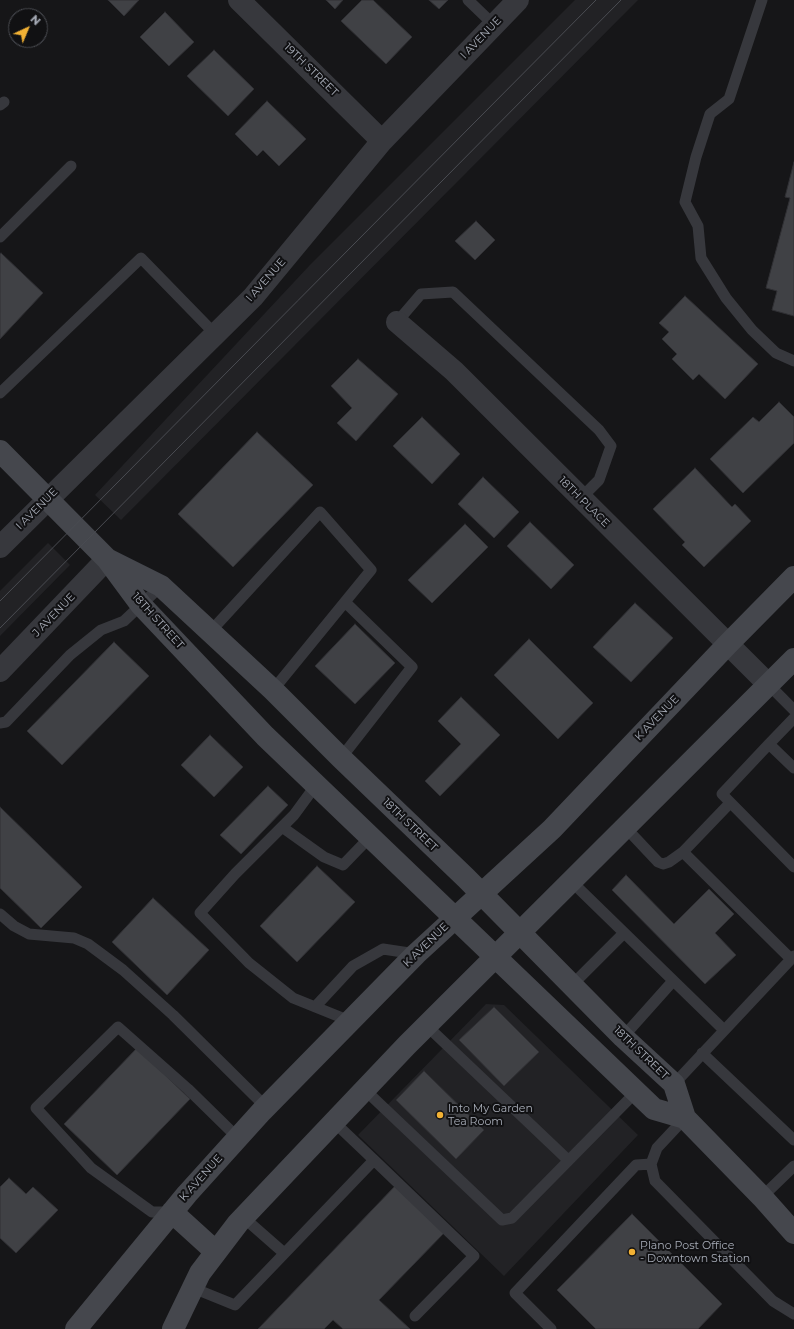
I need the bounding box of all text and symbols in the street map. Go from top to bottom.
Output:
north arrow [8,8,48,48]
text: N [28,12,44,28]
street label: I AVENUE [458,14,504,62]
street label: 19TH STREET [281,41,341,99]
street label: I AVENUE [243,255,289,305]
street label: 18TH PLACE [556,474,612,530]
street label: I AVENUE [13,485,61,533]
street label: J AVENUE [30,590,78,640]
street label: 18TH STREET [129,590,187,652]
street label: K AVENUE [632,693,682,743]
street label: 18TH STREET [380,796,440,854]
street label: K AVENUE [401,920,451,970]
street label: 18TH STREET [611,1024,671,1082]
place label: Into My Garden Tea Room [448,1102,533,1128]
marker: Into My Garden Tea Room [435,1110,445,1120]
street label: K AVENUE [177,1152,225,1204]
place label: Plano Post Office - Downtown Station [640,1239,750,1265]
marker: Plano Post Office - Downtown Station [627,1247,637,1257]

